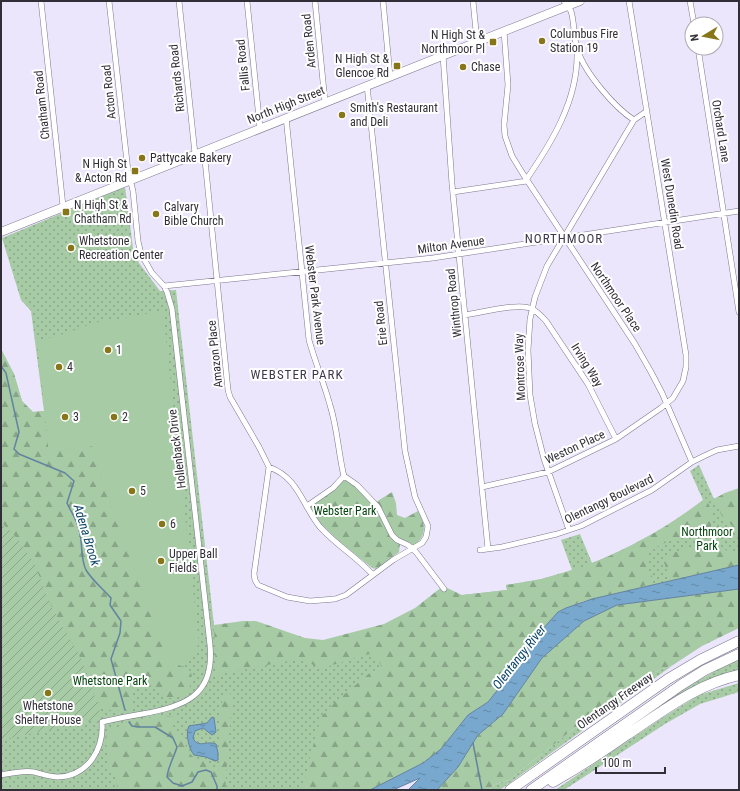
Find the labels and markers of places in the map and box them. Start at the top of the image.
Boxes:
place label: Columbus Fire Station 19 [550,27,618,55]
place label: N High St & Northmoor Pl [421,28,485,56]
marker: Columbus Fire Station 19 [537,36,547,46]
marker: N High St & Northmoor Pl [488,37,498,47]
place label: N High St & Glencoe Rd [335,52,389,80]
place label: Chase [471,60,501,74]
marker: N High St & Glencoe Rd [392,61,402,71]
marker: Chase [458,62,468,72]
place label: Smith's Restaurant and Deli [350,101,438,129]
marker: Smith's Restaurant and Deli [337,110,347,120]
place label: Pattycake Bakery [150,151,231,165]
marker: Pattycake Bakery [137,153,147,163]
place label: N High St & Acton Rd [75,157,127,185]
marker: N High St & Acton Rd [130,166,140,176]
place label: N High St & Chatham Rd [74,198,132,226]
place label: Calvary Bible Church [164,200,224,228]
marker: N High St & Chatham Rd [61,207,71,217]
marker: Calvary Bible Church [151,209,161,219]
place label: Whetstone Recreation Center [79,234,164,262]
marker: Whetstone Recreation Center [66,243,76,253]
place label: 1 [116,343,122,357]
marker: 1 [103,345,113,355]
place label: 4 [67,360,73,374]
marker: 4 [54,362,64,372]
place label: 3 [73,410,79,424]
place label: 2 [122,410,128,424]
marker: 3 [60,412,70,422]
marker: 2 [109,412,119,422]
place label: 5 [140,484,146,498]
marker: 5 [127,486,137,496]
place label: 6 [170,517,176,531]
marker: 6 [157,519,167,529]
place label: Upper Ball Fields [169,547,217,575]
marker: Upper Ball Fields [156,556,166,566]
marker: Whetstone Shelter House [43,688,53,698]
place label: Whetstone Shelter House [15,699,82,727]

